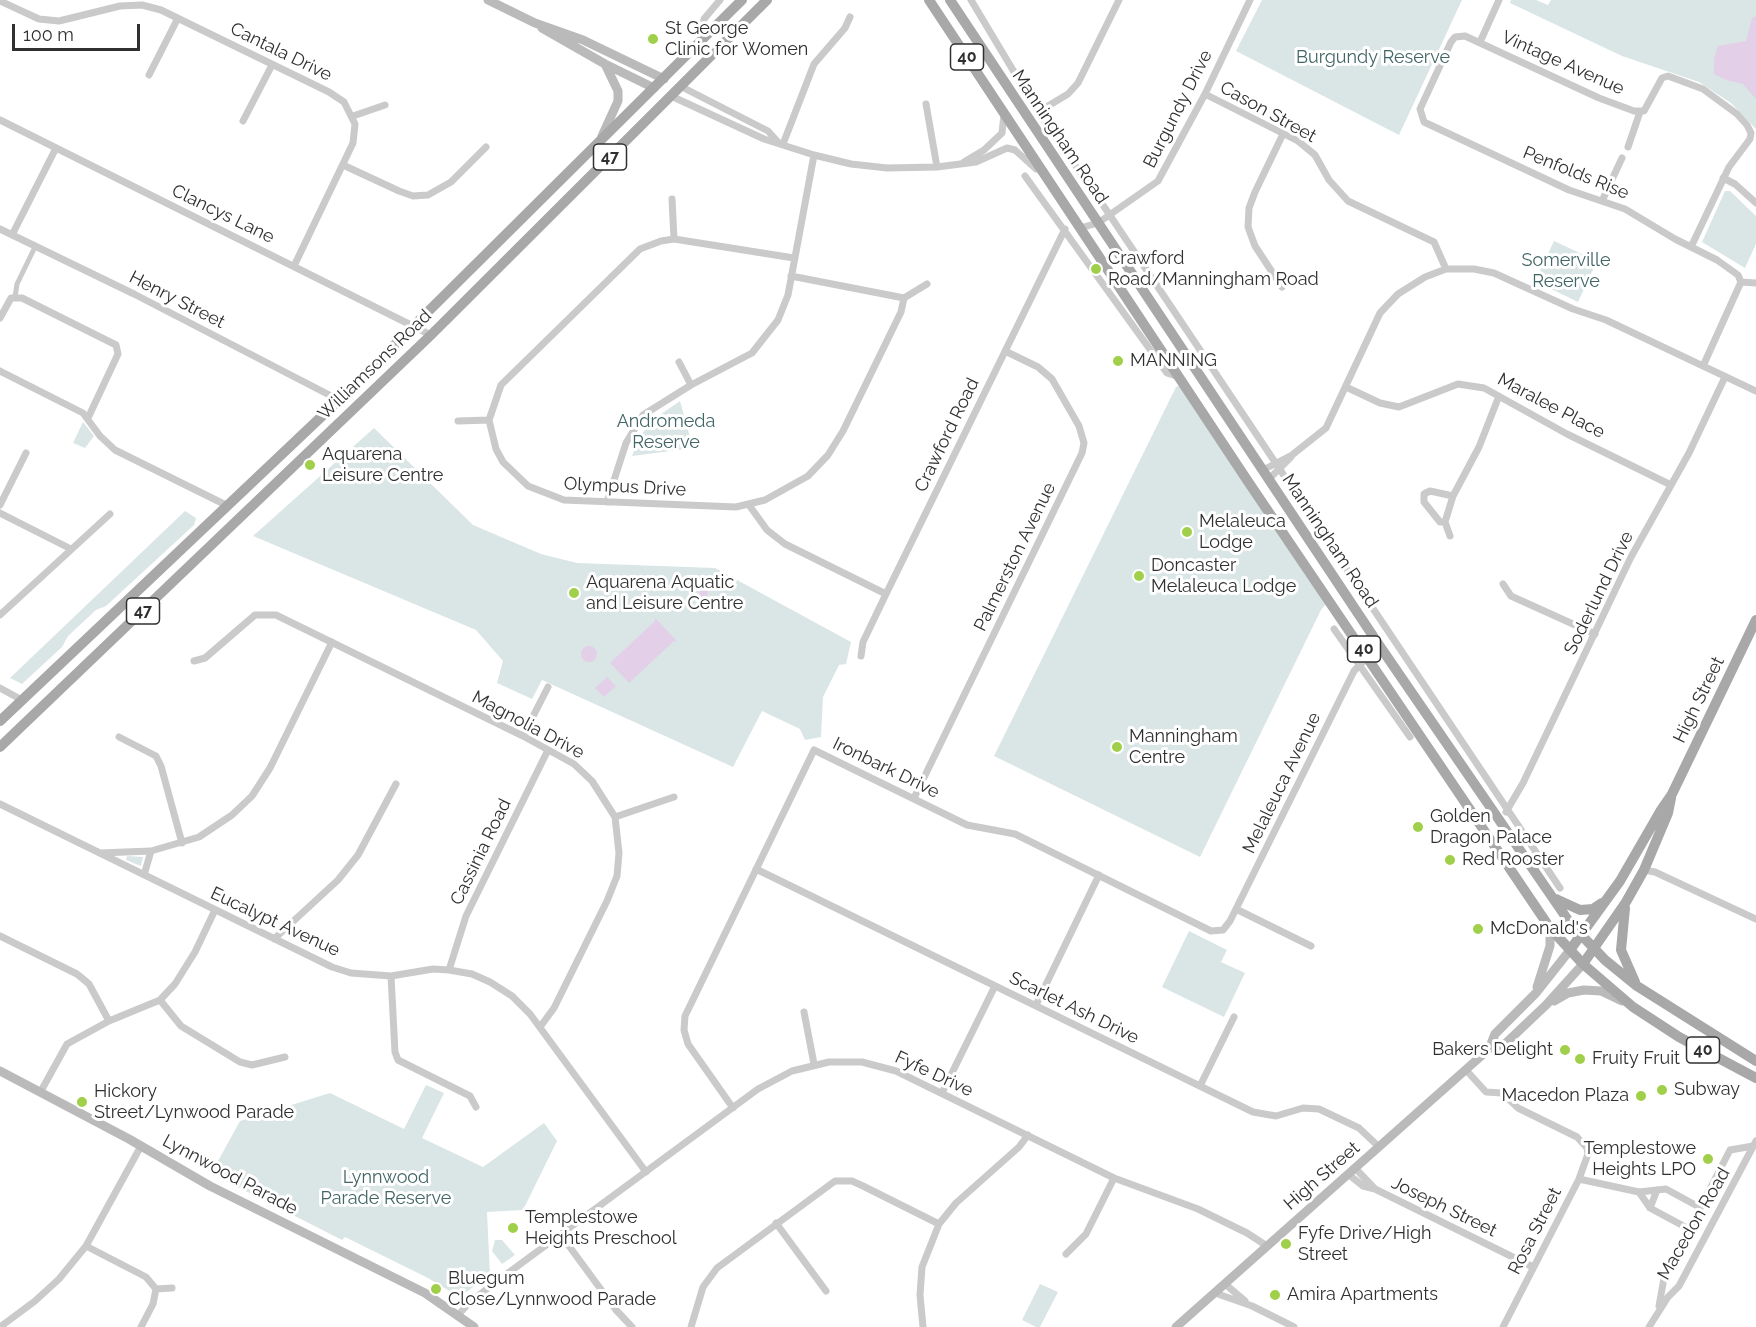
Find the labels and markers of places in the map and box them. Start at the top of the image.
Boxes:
place label: St George Clinic for Women [665,18,808,60]
marker: St George Clinic for Women [646,32,660,46]
place label: Crawford Road/Manningham Road [1108,248,1319,290]
marker: Crawford Road/Manningham Road [1089,262,1103,276]
place label: MANNING [1130,350,1217,372]
marker: MANNING [1111,354,1125,368]
place label: Aquarena Leisure Centre [322,444,443,486]
marker: Aquarena Leisure Centre [303,458,317,472]
place label: Melaleuca Lodge [1199,511,1286,554]
marker: Melaleuca Lodge [1180,525,1194,539]
place label: Doncaster Melaleuca Lodge [1151,555,1296,598]
marker: Doncaster Melaleuca Lodge [1132,569,1146,583]
place label: Aquarena Aquatic and Leisure Centre [586,572,743,614]
marker: Aquarena Aquatic and Leisure Centre [567,586,581,600]
place label: Manningham Centre [1129,726,1238,768]
marker: Manningham Centre [1110,740,1124,754]
place label: Golden Dragon Palace [1430,806,1552,848]
marker: Golden Dragon Palace [1411,820,1425,834]
place label: Red Rooster [1462,849,1564,871]
marker: Red Rooster [1443,853,1457,867]
place label: McDonald's [1490,918,1588,940]
marker: McDonald's [1471,922,1485,936]
place label: Bakers Delight [1432,1039,1553,1061]
marker: Bakers Delight [1558,1043,1572,1057]
place label: Fruity Fruit [1592,1048,1680,1070]
marker: Fruity Fruit [1573,1052,1587,1066]
place label: Subway [1674,1079,1740,1101]
place label: Hickory Street/Lynwood Parade [94,1081,294,1124]
marker: Subway [1655,1083,1669,1097]
place label: Macedon Plaza [1502,1085,1629,1107]
marker: Macedon Plaza [1634,1089,1648,1103]
marker: Hickory Street/Lynwood Parade [75,1095,89,1109]
place label: Templestowe Heights LPO [1584,1138,1696,1180]
marker: Templestowe Heights LPO [1701,1152,1715,1166]
place label: Templestowe Heights Preschool [525,1207,677,1250]
marker: Templestowe Heights Preschool [506,1221,520,1235]
place label: Fyfe Drive/High Street [1298,1223,1431,1266]
marker: Fyfe Drive/High Street [1279,1237,1293,1251]
place label: Bluegum Close/Lynnwood Parade [448,1268,656,1310]
marker: Bluegum Close/Lynnwood Parade [429,1282,443,1296]
place label: Amira Apartments [1287,1284,1438,1306]
marker: Amira Apartments [1268,1288,1282,1302]

